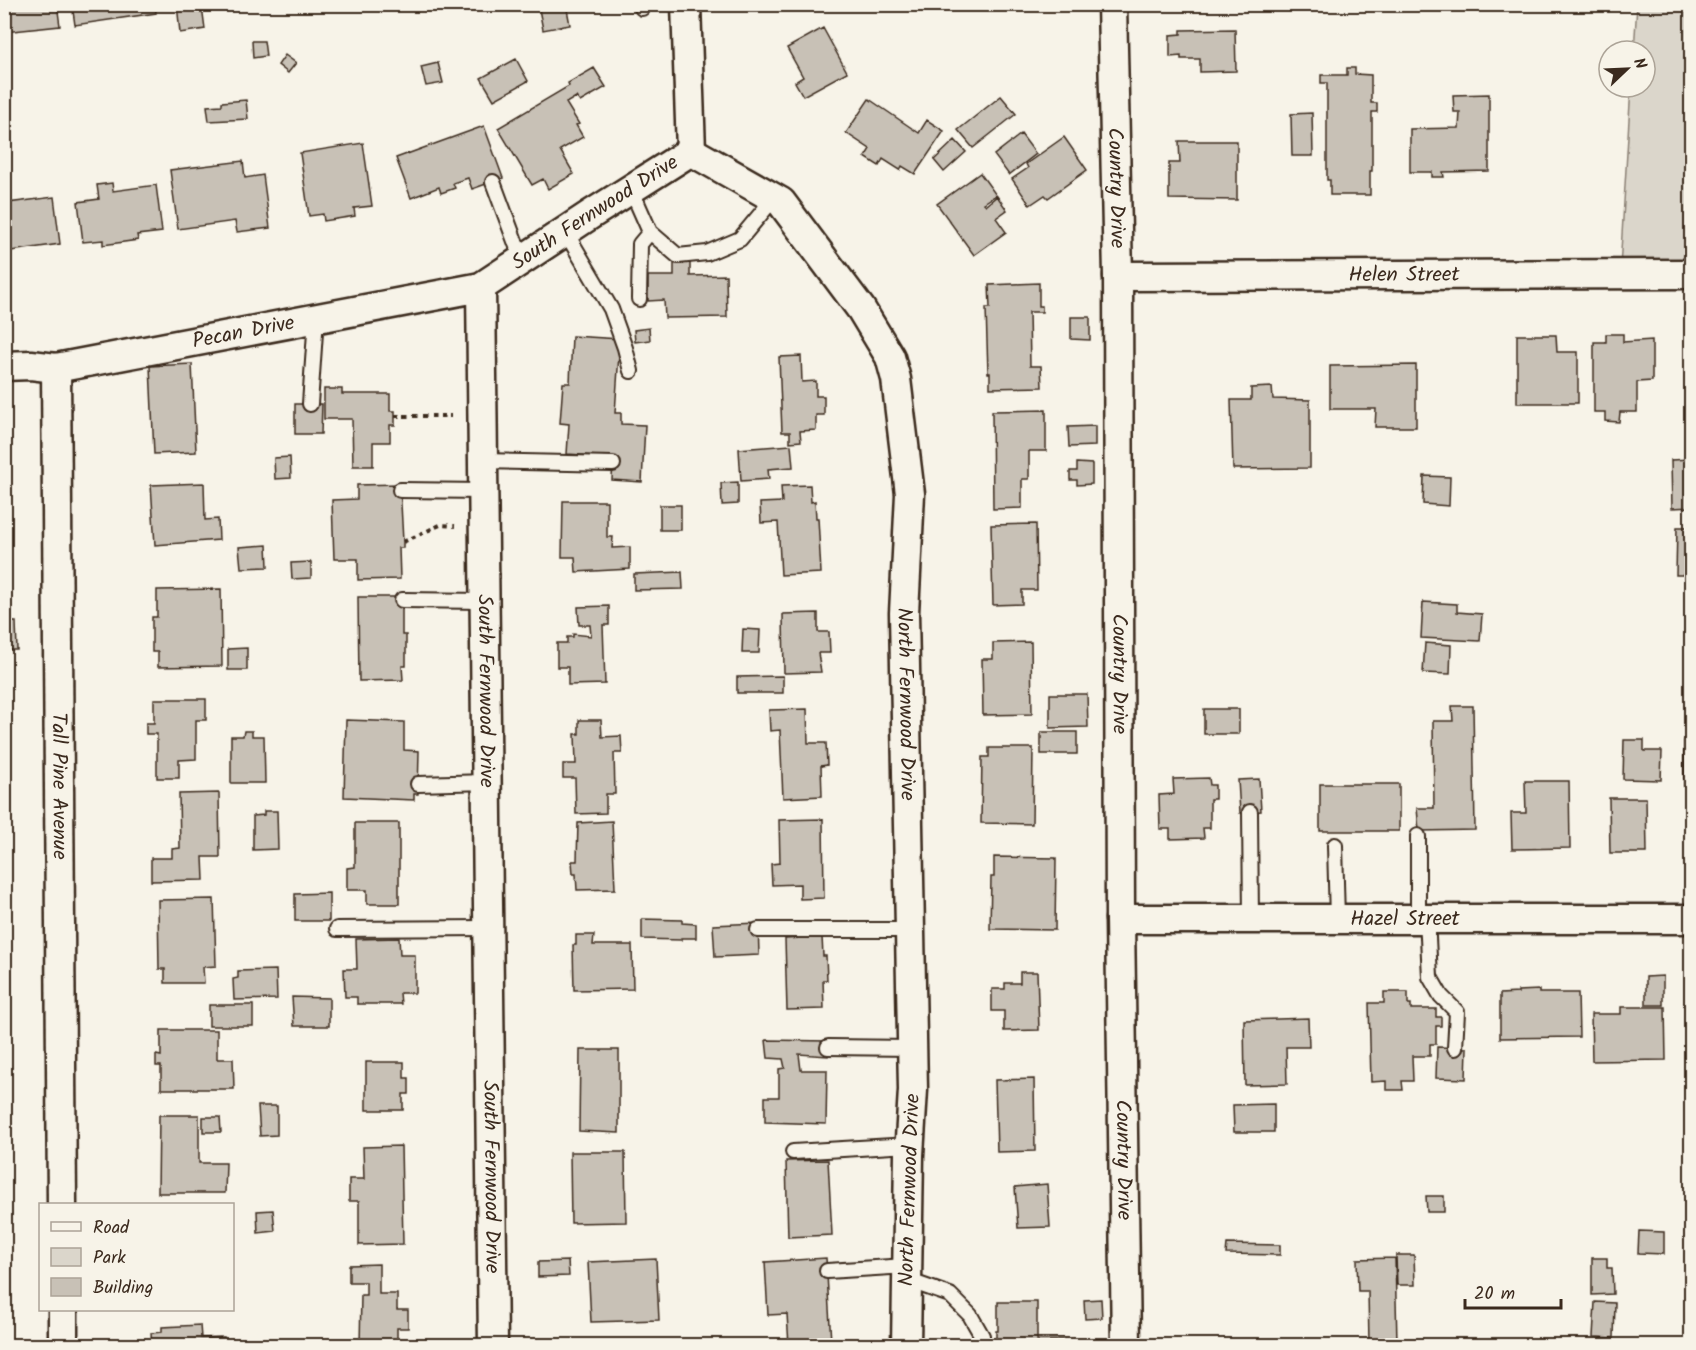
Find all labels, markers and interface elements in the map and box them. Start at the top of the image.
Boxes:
north arrow [1597,39,1657,99]
text: N [1626,54,1653,73]
street label: Country Drive [1098,127,1134,249]
street label: South Fernwood Drive [505,146,686,279]
street label: Helen Street [1348,258,1460,292]
street label: Pecan Drive [189,306,298,358]
street label: South Fernwood Drive [468,594,503,788]
street label: North Fernwood Drive [887,607,924,801]
street label: Country Drive [1103,614,1136,735]
street label: Tall Pine Avenue [42,712,76,860]
street label: Hazel Street [1350,903,1461,936]
street label: South Fernwood Drive [473,1080,509,1274]
street label: North Fernwood Drive [890,1092,930,1287]
street label: Country Drive [1106,1099,1141,1221]
legend [39,1203,234,1311]
text: Road [93,1214,130,1243]
text: Park [93,1244,126,1273]
scale bar [1465,1272,1561,1310]
text: Building [93,1274,153,1303]
text: 20 m [1474,1280,1515,1309]

